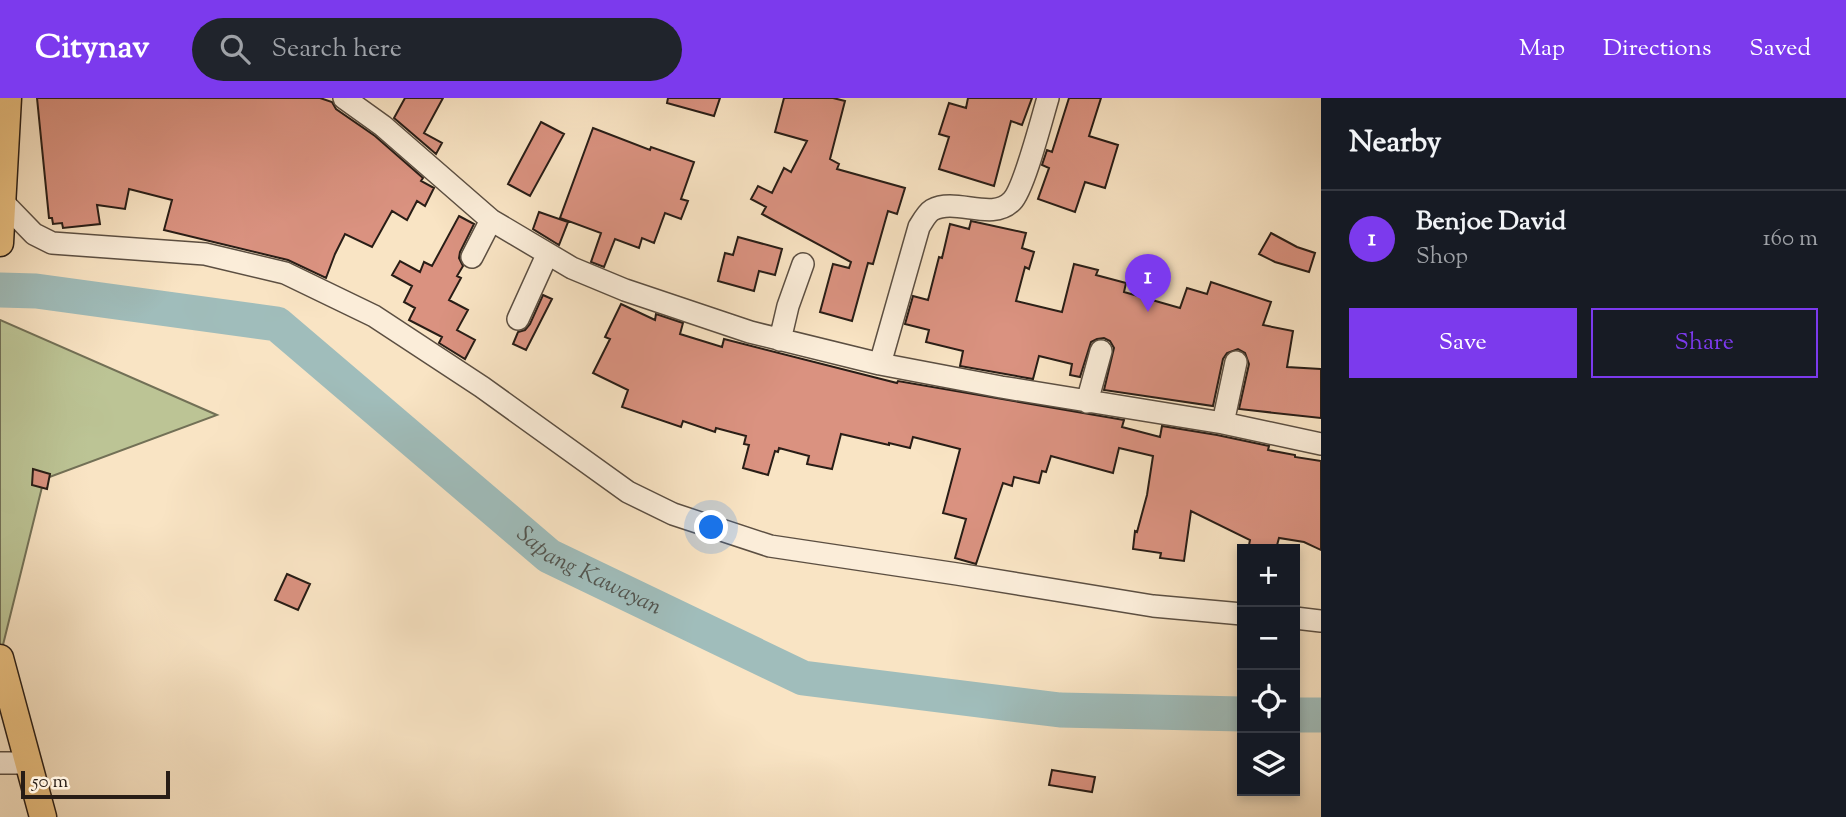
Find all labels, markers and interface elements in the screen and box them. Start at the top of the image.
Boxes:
search box [192,18,682,81]
text: Citynav [35,25,150,73]
icon: search [216,30,254,68]
text: Search here [272,31,402,68]
text: Map [1519,32,1565,66]
text: Directions [1603,32,1711,66]
text: Saved [1749,32,1811,66]
text: Nearby [1349,122,1441,165]
text: Benjoe David [1416,204,1566,241]
text: 1 [1368,223,1376,256]
text: 160 m [1763,223,1818,256]
text: Shop [1416,241,1468,274]
pin: 1 [1125,254,1171,312]
button: Save [1349,308,1577,378]
button: Share [1591,308,1818,378]
your location [694,510,728,544]
water label: Sapang Kawayan [509,518,667,624]
map controls [1237,544,1300,796]
button: + [1237,544,1300,607]
button: − [1237,607,1300,670]
button: locate [1237,670,1300,733]
button: layers [1237,733,1300,796]
scale bar [21,768,170,800]
text: 50 m [32,769,68,796]

